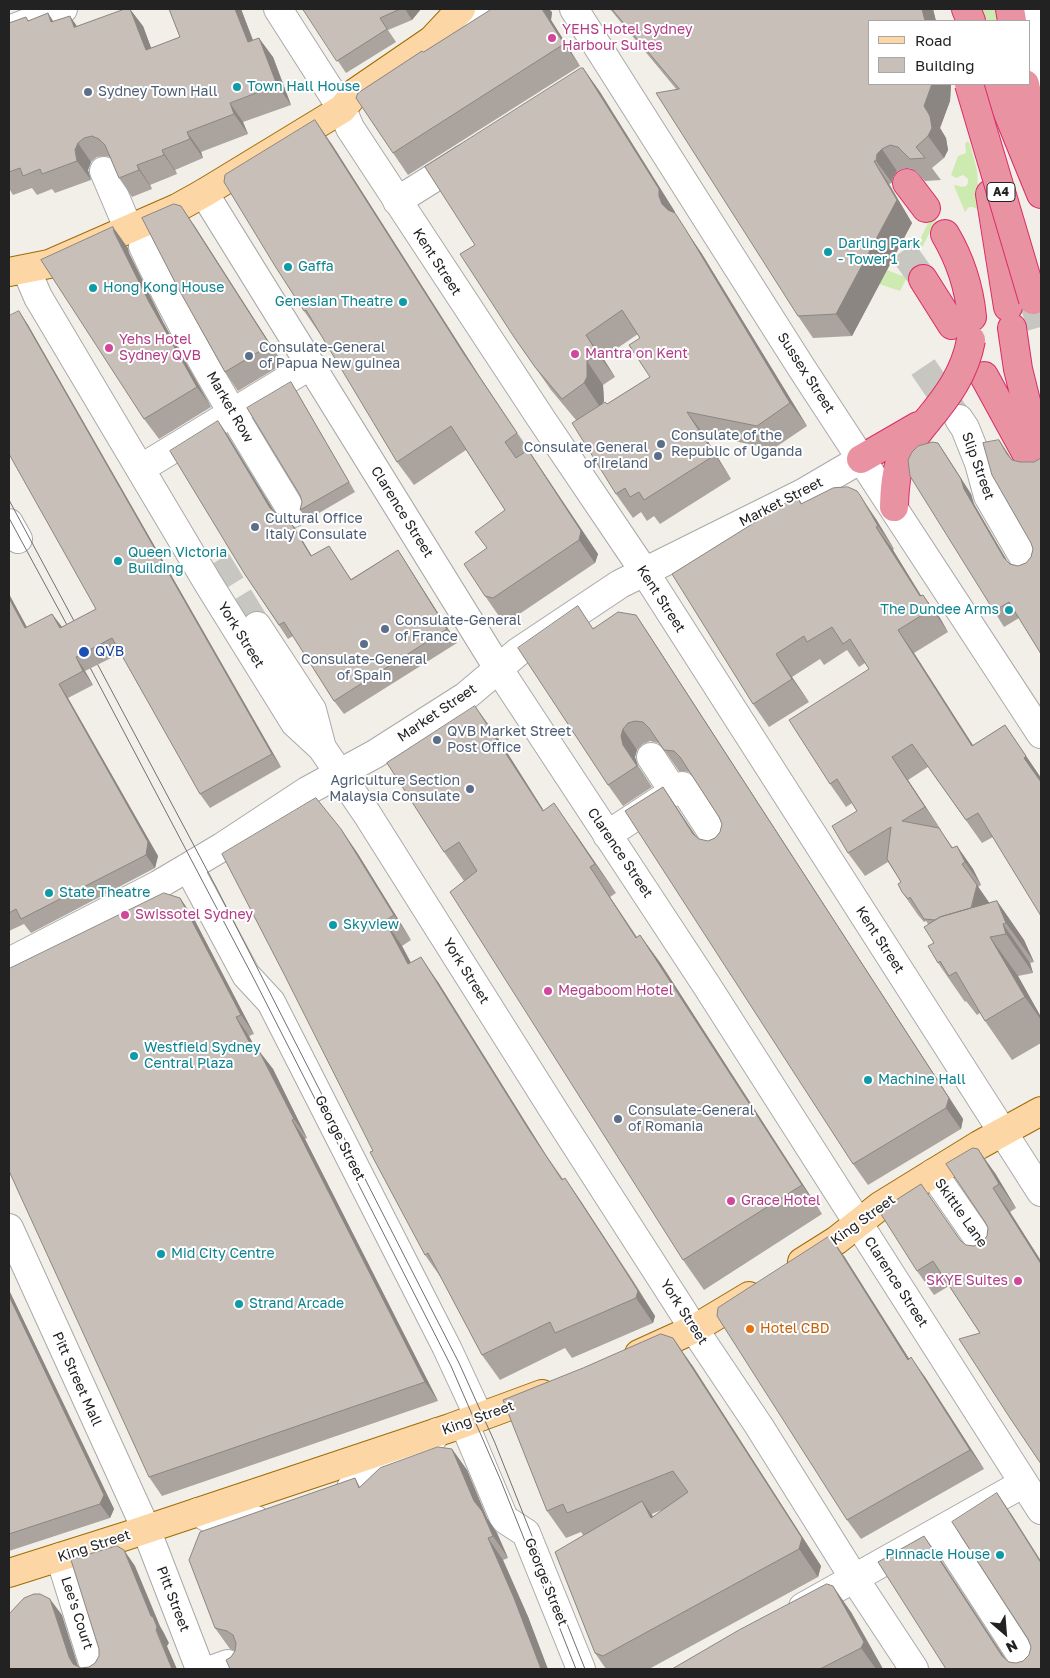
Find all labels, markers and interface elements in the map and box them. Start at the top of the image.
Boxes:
legend [868,20,1030,85]
place label: YEHS Hotel Sydney Harbour Suites [562,22,693,54]
text: Road [915,31,952,49]
marker: YEHS Hotel Sydney Harbour Suites [546,32,558,44]
text: Building [915,56,975,74]
place label: Town Hall House [247,79,360,95]
marker: Town Hall House [231,81,243,93]
place label: Sydney Town Hall [98,84,217,100]
marker: Sydney Town Hall [82,86,94,98]
road number: A4 [987,182,1015,202]
street label: Kent Street [409,225,465,299]
place label: Darling Park - Tower 1 [838,236,920,268]
marker: Darling Park - Tower 1 [822,246,834,258]
place label: Gaffa [298,259,334,275]
marker: Gaffa [282,261,294,273]
place label: Hong Kong House [103,280,224,296]
marker: Hong Kong House [87,282,99,294]
place label: Genesian Theatre [275,294,393,310]
marker: Genesian Theatre [397,296,409,308]
street label: Sussex Street [774,330,838,416]
place label: Yehs Hotel Sydney QVB [119,332,201,364]
place label: Consulate-General of Papua New guinea [259,340,400,372]
marker: Yehs Hotel Sydney QVB [103,342,115,354]
place label: Mantra on Kent [585,346,688,362]
marker: Mantra on Kent [569,348,581,360]
marker: Consulate-General of Papua New guinea [243,350,255,362]
street label: Market Row [203,368,257,446]
place label: Consulate of the Republic of Uganda [671,428,802,461]
street label: Slip Street [958,430,998,502]
marker: Consulate of the Republic of Uganda [655,438,667,450]
place label: Consulate General of Ireland [524,440,648,472]
marker: Consulate General of Ireland [652,450,664,462]
street label: Clarence Street [367,463,437,561]
street label: Market Street [736,474,826,530]
place label: Cultural Office Italy Consulate [265,511,367,544]
marker: Cultural Office Italy Consulate [249,521,261,533]
place label: Queen Victoria Building [128,545,227,578]
marker: Queen Victoria Building [112,555,124,567]
street label: Kent Street [633,562,689,636]
street label: York Street [214,599,268,671]
place label: The Dundee Arms [880,602,999,618]
marker: The Dundee Arms [1003,604,1015,616]
place label: Consulate-General of France [395,613,521,646]
marker: Consulate-General of France [379,623,391,635]
marker: Consulate-General of Spain [358,638,370,650]
place label: QVB [95,644,124,660]
marker: QVB [77,645,91,659]
place label: Consulate-General of Spain [301,652,427,684]
street label: Market Street [394,680,480,746]
place label: QVB Market Street Post Office [447,724,571,756]
marker: QVB Market Street Post Office [431,734,443,746]
place label: Agriculture Section Malaysia Consulate [329,773,460,806]
marker: Agriculture Section Malaysia Consulate [464,783,476,795]
street label: Clarence Street [584,805,656,901]
place label: State Theatre [59,885,150,901]
marker: State Theatre [43,887,55,899]
street label: Kent Street [852,903,908,977]
place label: Swissotel Sydney [135,907,253,923]
marker: Swissotel Sydney [119,909,131,921]
place label: Skyview [343,917,399,933]
marker: Skyview [327,919,339,931]
street label: York Street [439,935,493,1007]
place label: Megaboom Hotel [558,983,673,999]
marker: Megaboom Hotel [542,985,554,997]
place label: Westfield Sydney Central Plaza [144,1040,261,1072]
marker: Westfield Sydney Central Plaza [128,1050,140,1062]
place label: Machine Hall [878,1072,966,1088]
marker: Machine Hall [862,1074,874,1086]
street label: George Street [311,1093,369,1183]
place label: Consulate-General of Romania [628,1103,754,1136]
marker: Consulate-General of Romania [612,1113,624,1125]
street label: Skittle Lane [931,1175,991,1251]
street label: King Street [827,1191,899,1249]
place label: Grace Hotel [741,1193,821,1209]
marker: Grace Hotel [725,1195,737,1207]
street label: Clarence Street [860,1234,932,1330]
place label: Mid City Centre [171,1246,275,1262]
marker: Mid City Centre [155,1248,167,1260]
place label: SKYE Suites [926,1273,1008,1289]
marker: SKYE Suites [1012,1275,1024,1287]
street label: York Street [657,1276,711,1348]
place label: Strand Arcade [249,1296,344,1312]
marker: Strand Arcade [233,1298,245,1310]
place label: Hotel CBD [760,1321,829,1337]
marker: Hotel CBD [744,1323,756,1335]
street label: Pitt Street Mall [49,1329,105,1429]
street label: King Street [440,1397,516,1439]
street label: King Street [55,1526,133,1566]
street label: George Street [521,1536,571,1628]
place label: Pinnacle House [885,1547,990,1563]
marker: Pinnacle House [994,1549,1006,1561]
street label: Pitt Street [153,1564,193,1634]
street label: Lee's Court [57,1574,97,1652]
north arrow [980,1608,1030,1658]
text: N [1003,1637,1021,1657]

